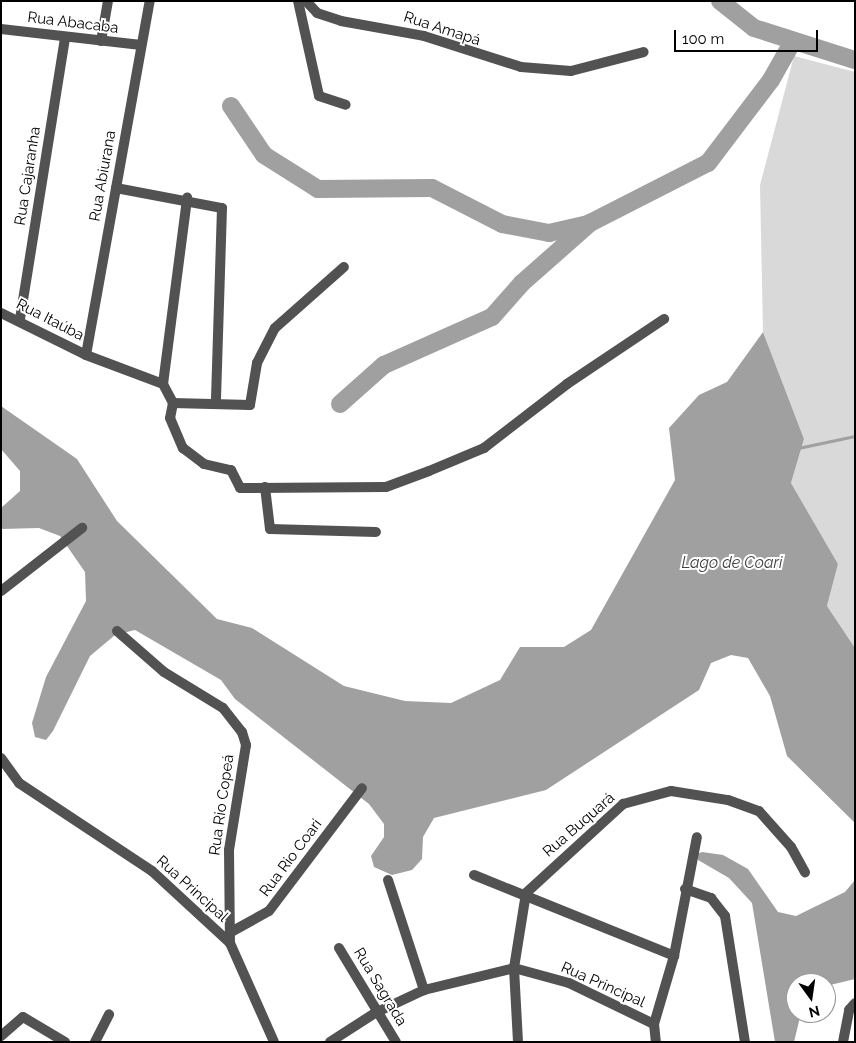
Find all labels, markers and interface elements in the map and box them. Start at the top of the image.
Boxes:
street label: Rua Abacaba [26,8,120,38]
street label: Rua Amapá [401,8,483,50]
scale bar [676,20,820,52]
text: 100 m [682,30,724,48]
street label: Rua Cajaranha [11,125,45,227]
street label: Rua Abiurana [86,129,120,223]
street label: Rua Itaúba [13,295,87,345]
water label: Lago de Coari [682,553,782,573]
street label: Rua Rio Copeá [206,753,238,857]
street label: Rua Buquará [539,789,619,861]
street label: Rua Rio Coari [256,816,326,900]
street label: Rua Principal [152,852,232,926]
street label: Rua Sagrada [350,945,410,1029]
street label: Rua Principal [558,958,648,1012]
north arrow [786,973,836,1023]
text: N [807,1003,822,1021]

